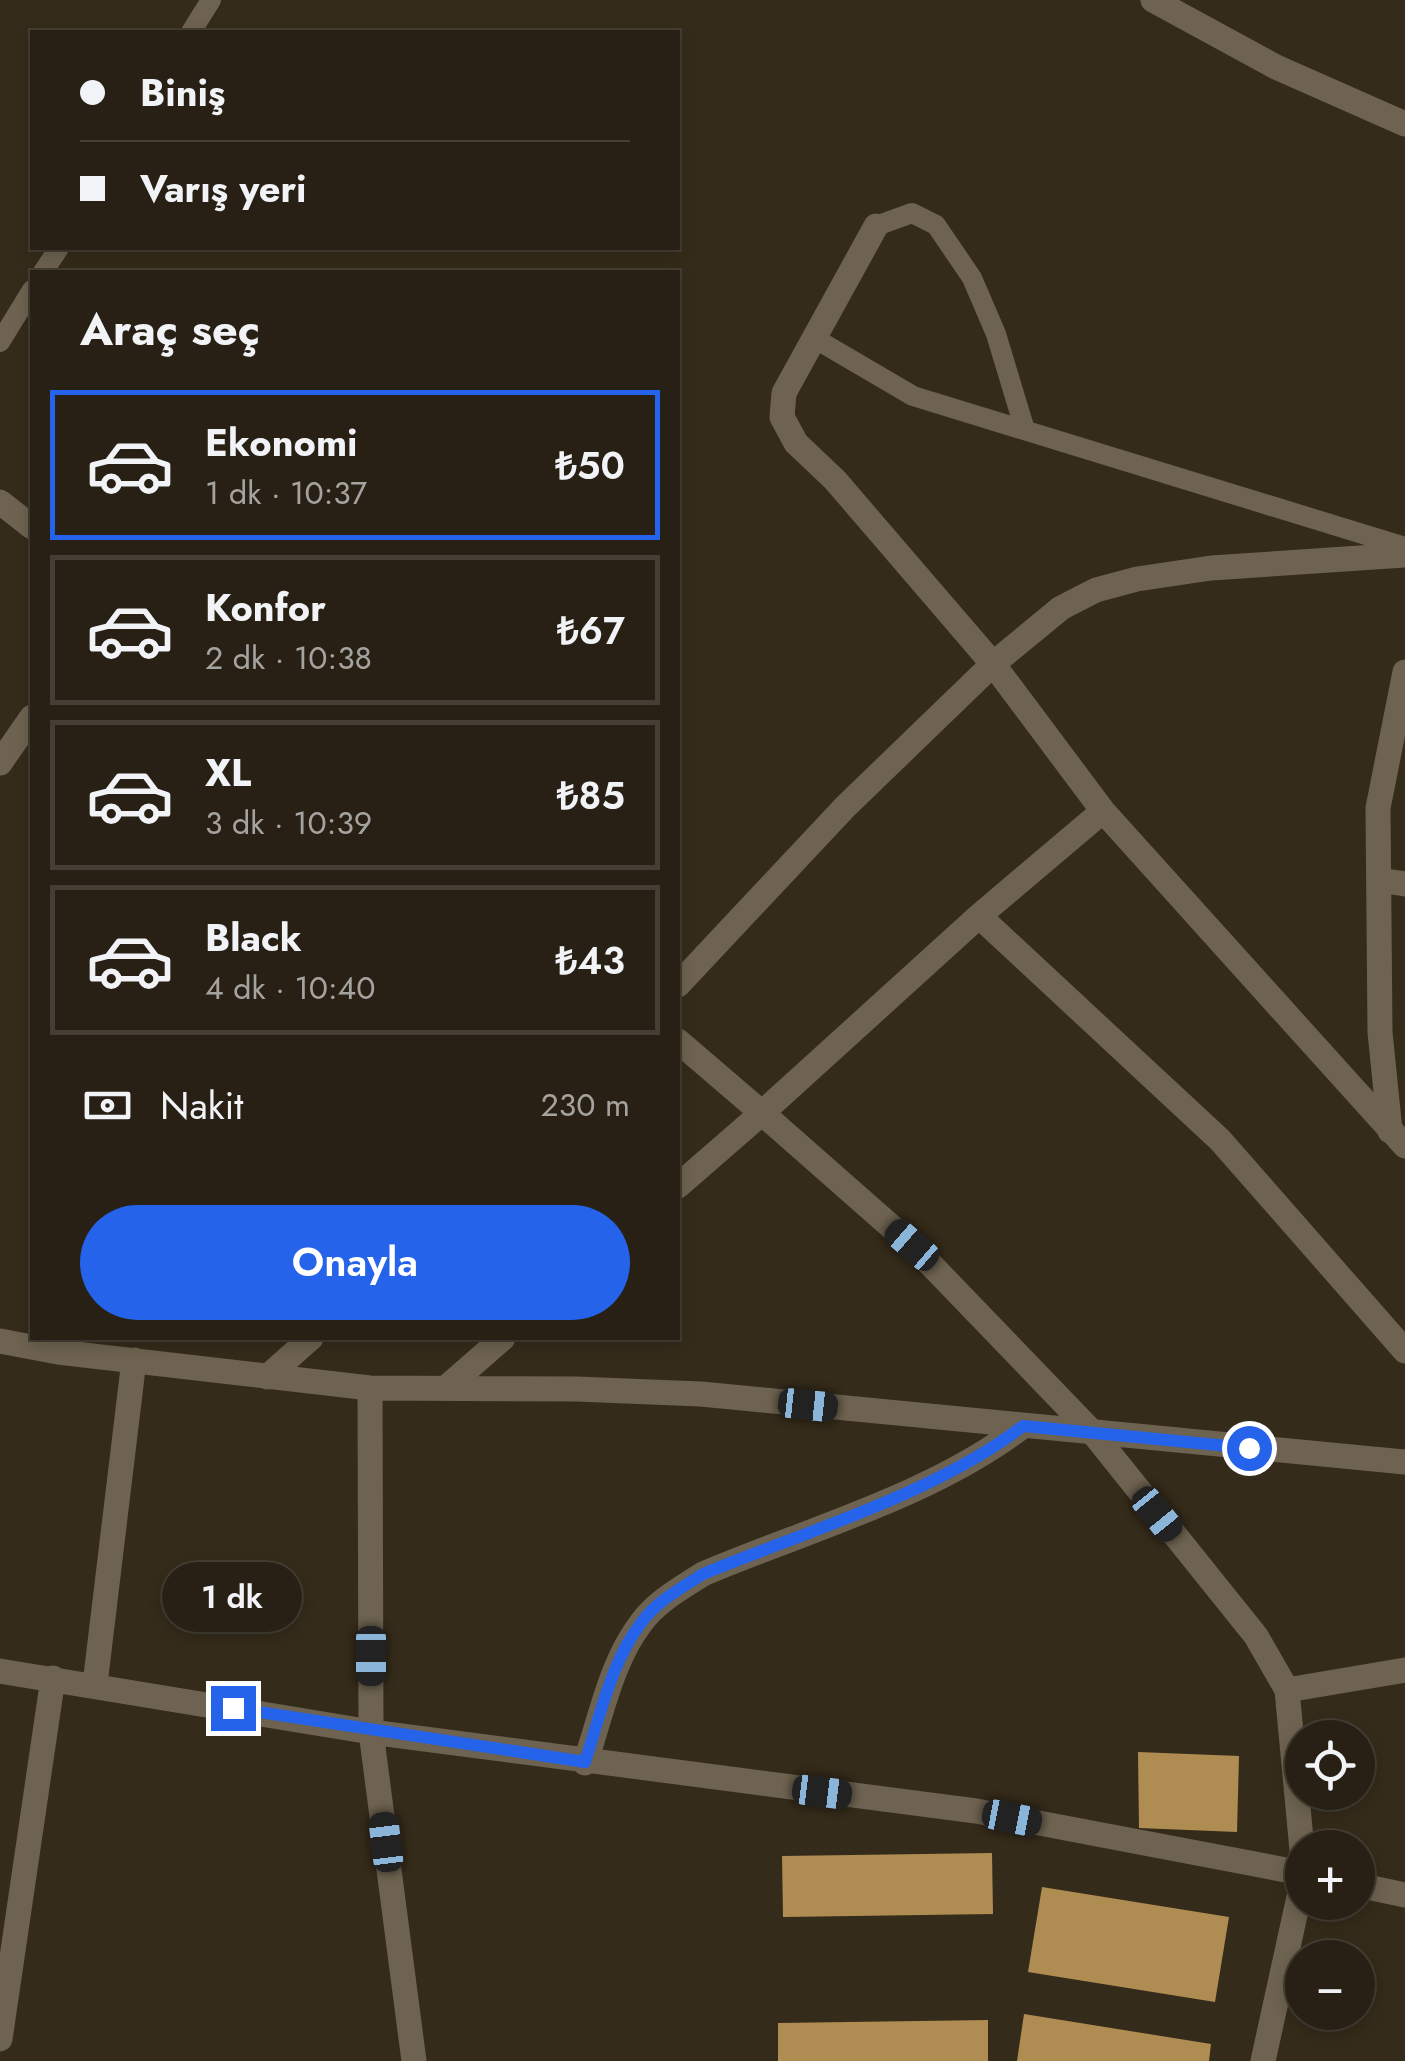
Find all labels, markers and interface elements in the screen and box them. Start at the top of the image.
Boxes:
text: Biniş [140,65,225,120]
text: Varış yeri [140,161,307,216]
text: Araç seç [80,297,260,362]
text: Ekonomi [205,415,358,470]
icon: car [85,420,175,510]
text: ₺50 [555,438,625,493]
text: 1 dk · 10:37 [205,470,367,516]
text: Konfor [205,580,326,635]
icon: car [85,585,175,675]
text: ₺67 [557,603,625,658]
text: 2 dk · 10:38 [205,635,372,681]
text: XL [205,745,251,800]
icon: car [85,750,175,840]
text: ₺85 [557,768,625,823]
text: 3 dk · 10:39 [205,800,372,846]
text: Black [205,910,302,965]
icon: car [85,915,175,1005]
text: ₺43 [555,933,625,988]
text: 4 dk · 10:40 [205,965,375,1011]
icon: cash [80,1078,135,1133]
text: Nakit [160,1078,243,1133]
text: 230 m [541,1082,630,1128]
button: Onayla [80,1205,630,1320]
car [880,1214,944,1276]
car [777,1387,839,1423]
route start [1227,1426,1272,1471]
car [1126,1481,1188,1547]
callout: 1 dk [163,1563,303,1633]
text: 1 dk [201,1574,263,1620]
car [356,1626,386,1686]
route end [211,1686,256,1731]
map controls [1285,1720,1375,2030]
button: locate [1285,1720,1375,1810]
car [790,1773,854,1811]
car [980,1798,1044,1838]
car [367,1810,405,1874]
button: + [1285,1830,1375,1920]
button: − [1285,1940,1375,2030]

